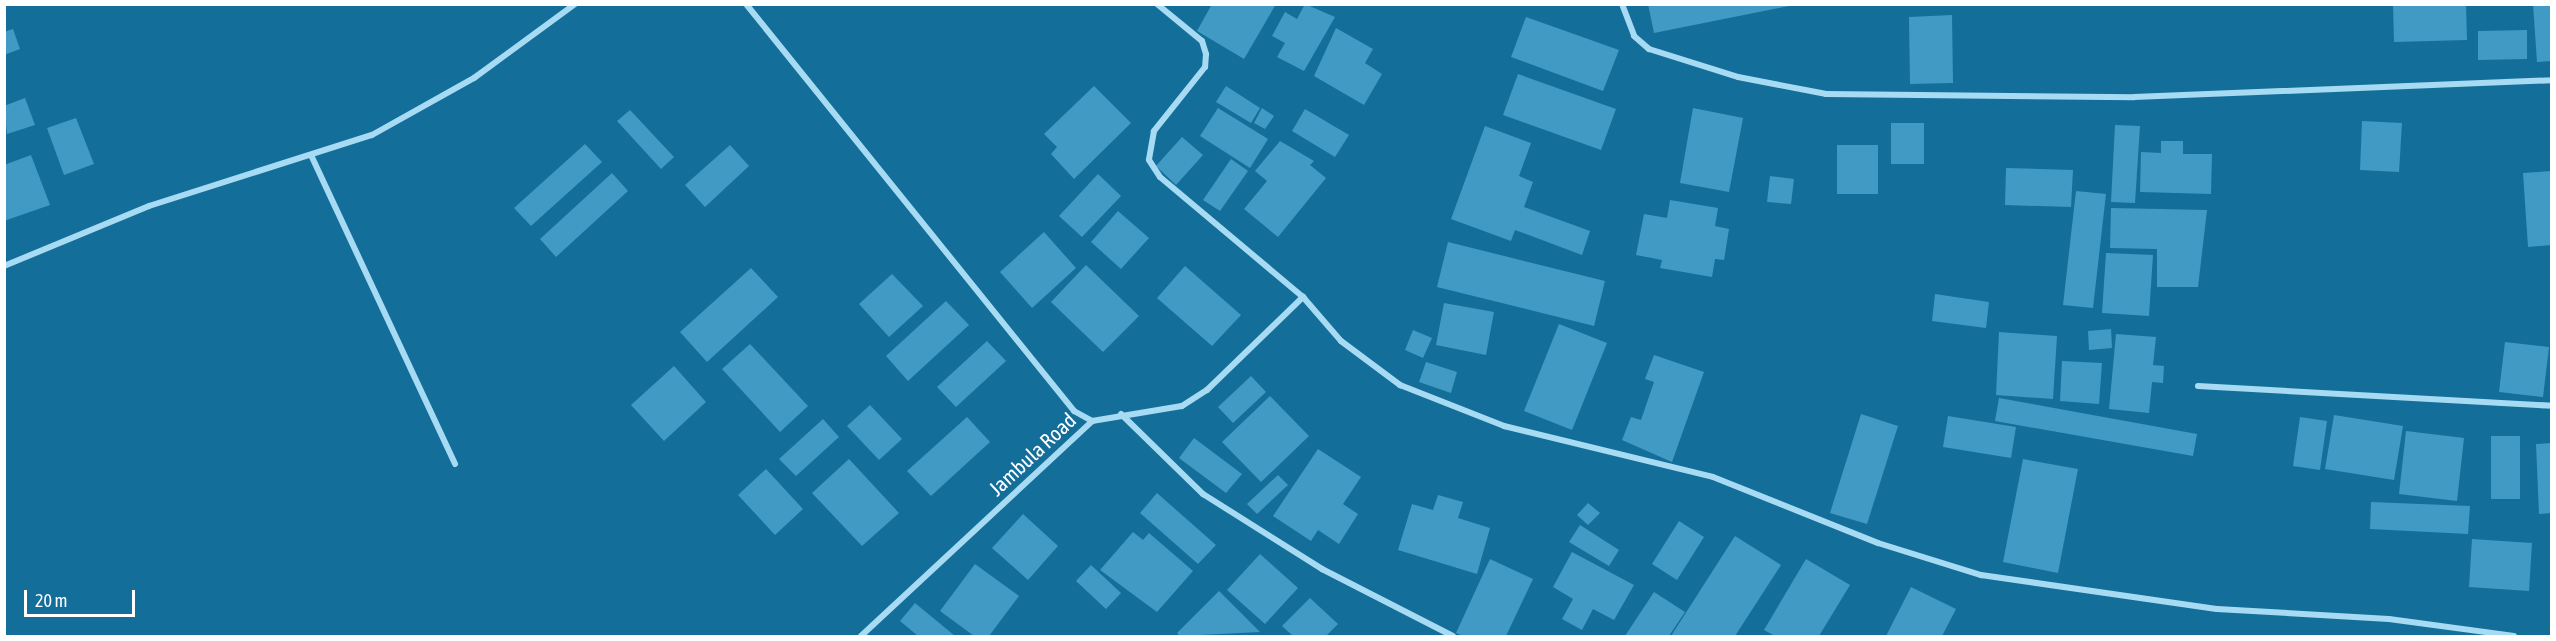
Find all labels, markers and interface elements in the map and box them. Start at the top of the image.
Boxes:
street label: Jambula Road [983,407,1081,501]
scale bar [27,578,138,616]
text: 20 m [35,590,67,611]

